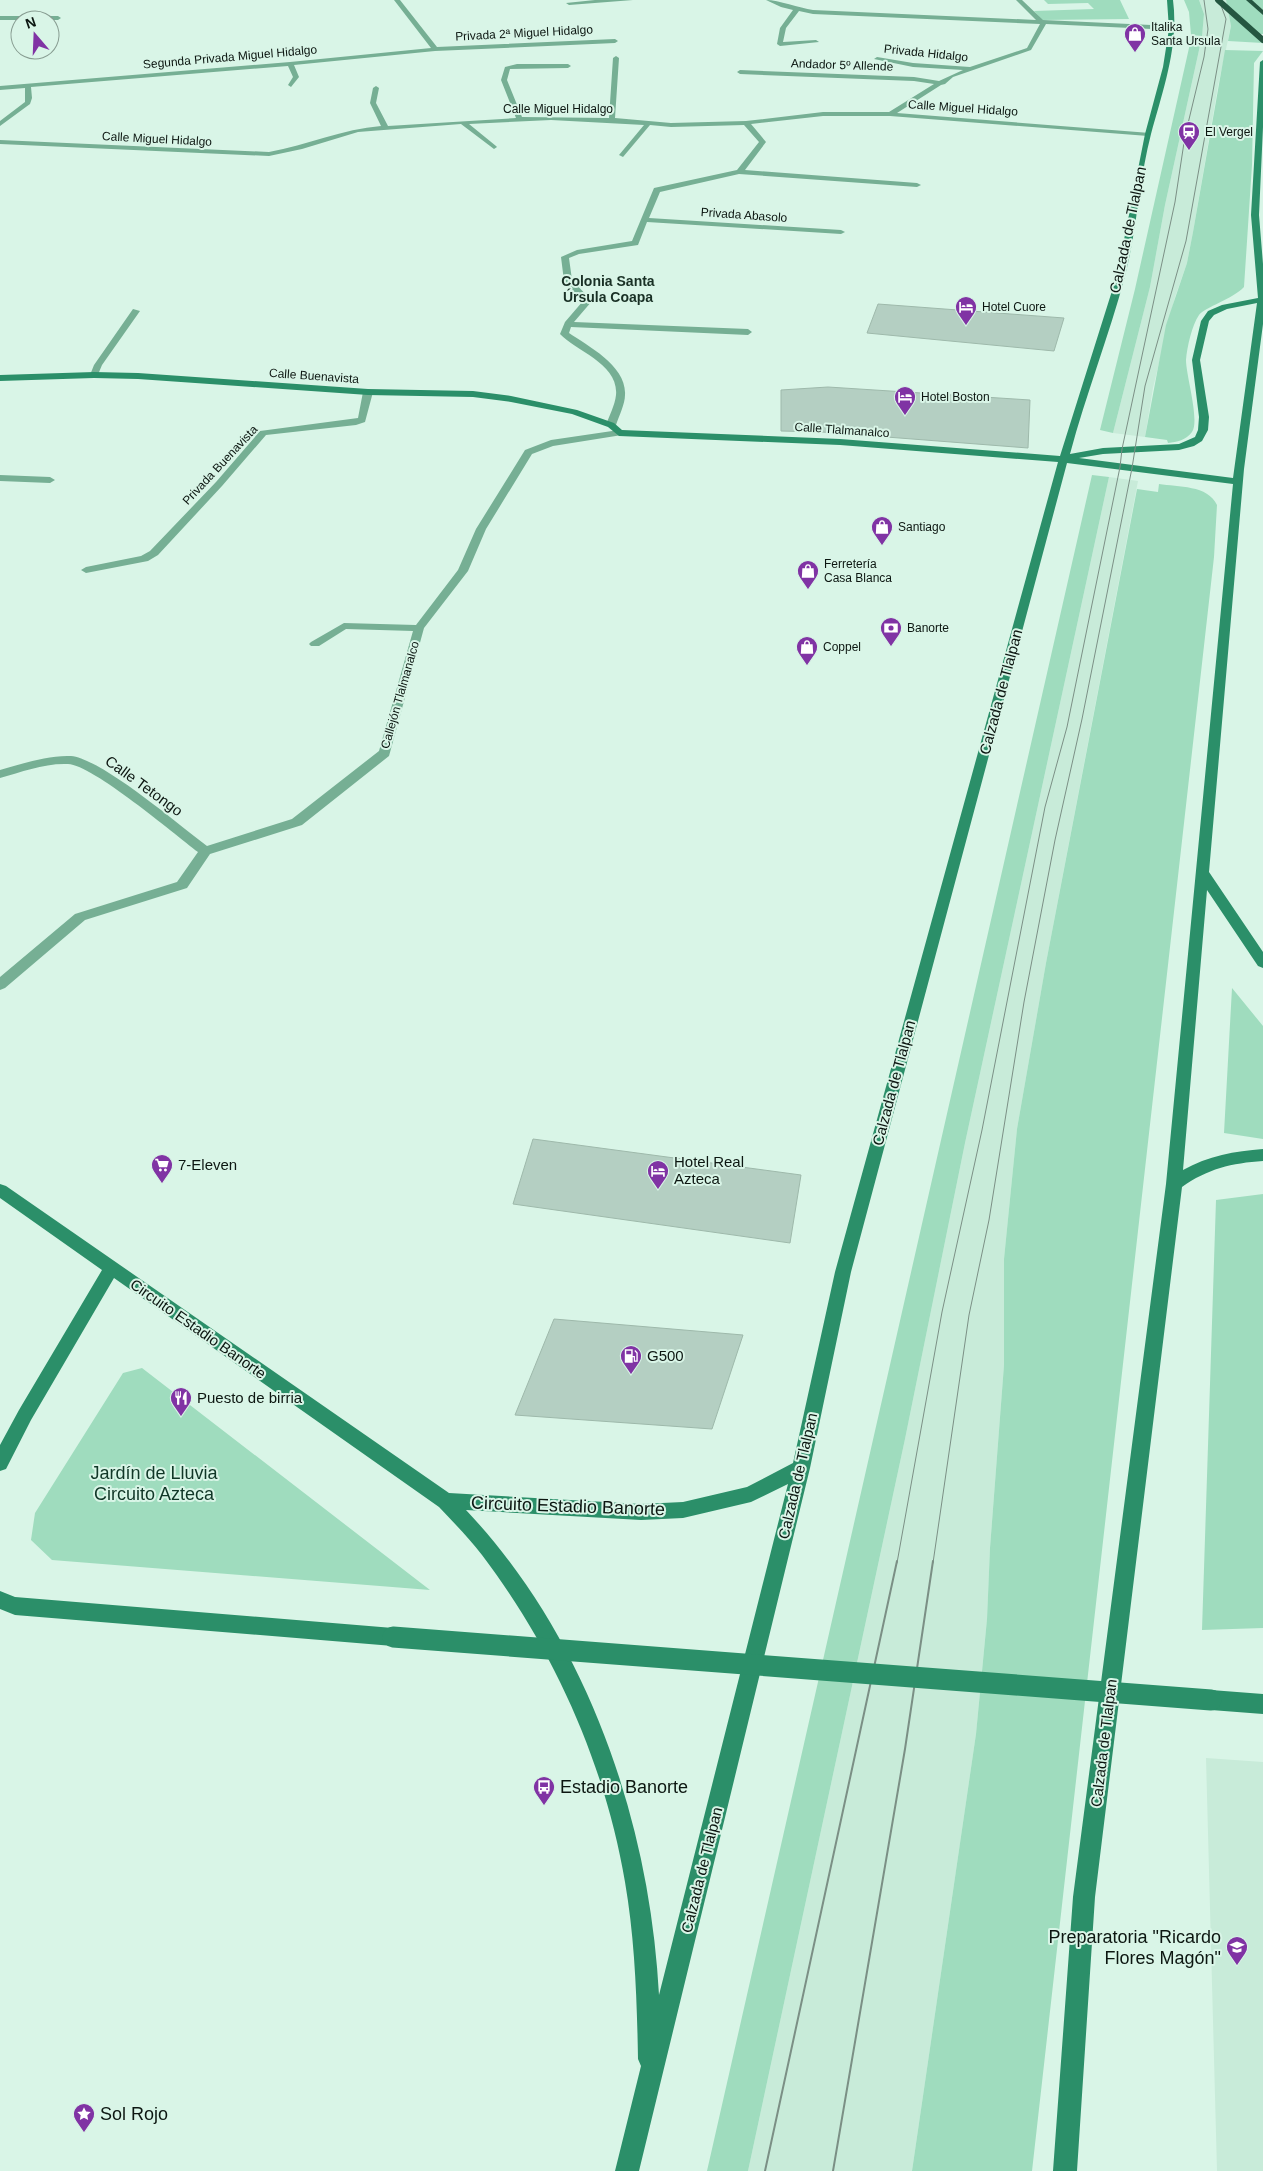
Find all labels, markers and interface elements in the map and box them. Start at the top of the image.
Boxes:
north arrow [10,10,60,60]
text: N [23,13,38,32]
place label: Italika Santa Ursula [1151,20,1221,48]
street label: Privada 2ª Miguel Hidalgo [455,22,594,44]
shop icon: Italika Santa Ursula [1123,22,1147,53]
street label: Segunda Privada Miguel Hidalgo [142,42,318,72]
street label: Privada Hidalgo [883,42,969,64]
street label: Andador 5º Allende [791,56,894,74]
street label: Calle Miguel Hidalgo [908,97,1019,119]
street label: Calle Miguel Hidalgo [503,102,613,116]
station icon: El Vergel [1177,120,1201,151]
place label: El Vergel [1205,125,1253,139]
street label: Calle Miguel Hidalgo [102,129,213,149]
street label: Calzada de Tlalpan [1106,165,1149,295]
street label: Privada Abasolo [700,205,788,225]
district label: Colonia Santa Úrsula Coapa [561,273,655,305]
hotel icon: Hotel Cuore [954,295,978,326]
place label: Hotel Cuore [982,300,1046,314]
street label: Calle Buenavista [269,366,360,386]
hotel icon: Hotel Boston [893,385,917,416]
place label: Hotel Boston [921,390,990,404]
street label: Calle Tlalmanalco [794,420,890,440]
street label: Privada Buenavista [180,422,261,508]
shop icon: Santiago [870,515,894,546]
place label: Santiago [898,520,946,534]
place label: Ferretería Casa Blanca [824,557,892,585]
shop icon: Ferretería Casa Blanca [796,559,820,590]
bank icon: Banorte [879,616,903,647]
place label: Banorte [907,621,949,635]
street label: Calzada de Tlalpan [976,627,1025,756]
shop icon: Coppel [795,635,819,666]
street label: Callejón Tlalmanalco [378,639,422,750]
place label: Coppel [823,640,861,654]
street label: Calle Tetongo [102,752,186,819]
street label: Calzada de Tlalpan [869,1018,918,1147]
supermarket icon: 7-Eleven [150,1153,174,1184]
place label: Hotel Real Azteca [674,1153,744,1187]
place label: 7-Eleven [178,1156,237,1173]
hotel icon: Hotel Real Azteca [646,1159,670,1190]
street label: Circuito Estadio Banorte [127,1275,269,1382]
fuel station icon: G500 [619,1344,643,1375]
place label: G500 [647,1347,684,1364]
restaurant icon: Puesto de birria [169,1386,193,1417]
place label: Puesto de birria [197,1389,303,1406]
street label: Calzada de Tlalpan [775,1411,820,1541]
park label: Jardín de Lluvia Circuito Azteca [90,1463,219,1504]
street label: Circuito Estadio Banorte [471,1493,665,1519]
street label: Calzada de Tlalpan [1087,1678,1120,1808]
bus stop icon: Estadio Banorte [532,1775,556,1806]
place label: Estadio Banorte [560,1777,688,1797]
street label: Calzada de Tlalpan [678,1805,725,1935]
place label: Preparatoria "Ricardo Flores Magón" [1049,1927,1221,1968]
school or university icon: Preparatoria "Ricardo Flores Magón" [1225,1935,1249,1966]
place icon: Sol Rojo [72,2102,96,2133]
place label: Sol Rojo [100,2104,168,2124]

